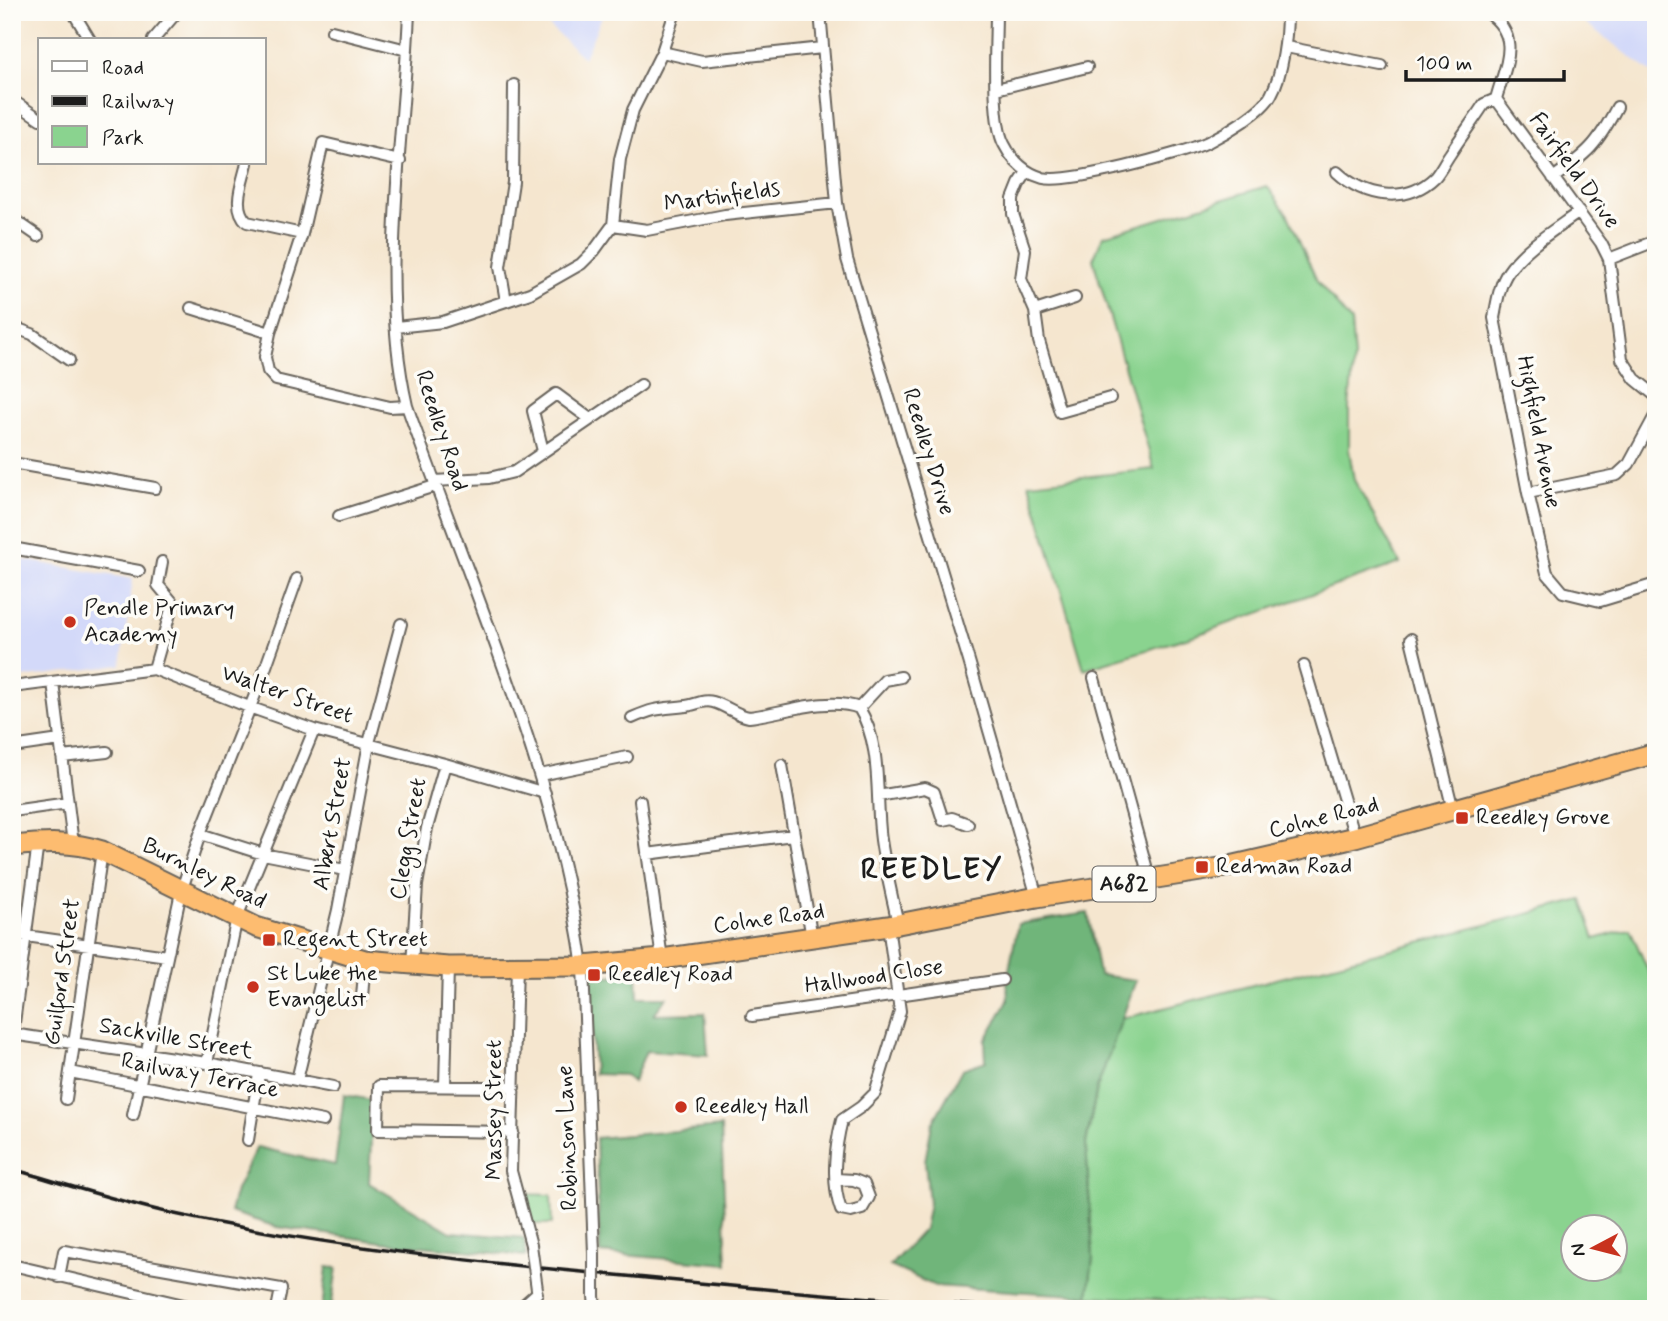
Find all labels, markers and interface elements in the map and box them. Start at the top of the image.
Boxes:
legend [38,38,266,164]
scale bar [1406,38,1563,82]
text: 100 m [1416,50,1472,78]
text: Road [102,54,144,82]
text: Railway [102,88,174,116]
street label: Fairfield Drive [1522,107,1626,235]
text: Park [102,124,144,152]
street label: Martinfields [662,174,782,220]
street label: Highfield Avenue [1507,353,1567,511]
street label: Reedley Road [407,367,475,495]
street label: Reedley Drive [895,385,961,519]
place label: Pendle Primary Academy [84,594,234,650]
marker: Pendle Primary Academy [62,614,78,630]
street label: Walter Street [217,658,357,732]
street label: Albert Street [307,755,359,893]
street label: Clegg Street [384,776,436,903]
street label: Colne Road [1266,790,1382,846]
place label: Reedley Grove [1476,803,1610,833]
marker: Reedley Grove [1454,810,1470,826]
street label: Burnley Road [137,831,271,917]
district label: REEDLEY [861,850,1003,889]
place label: Redman Road [1216,852,1352,882]
marker: Redman Road [1194,859,1210,875]
road number: A682 [1092,866,1156,902]
street label: Guilford Street [38,896,89,1048]
street label: Colne Road [711,896,827,942]
place label: Regent Street [283,925,428,957]
marker: Regent Street [261,932,277,948]
street label: Hallwood Close [803,952,945,1002]
place label: St Luke the Evangelist [267,959,378,1017]
place label: Reedley Road [608,960,733,990]
marker: Reedley Road [586,967,602,983]
marker: St Luke the Evangelist [245,979,261,995]
street label: Sackville Street [97,1011,256,1067]
street label: Massey Street [480,1040,510,1180]
street label: Railway Terrace [119,1046,282,1106]
street label: Robinson Lane [550,1065,586,1211]
place label: Reedley Hall [695,1092,809,1122]
marker: Reedley Hall [673,1099,689,1115]
north arrow [1560,1212,1630,1282]
text: N [1565,1242,1592,1258]

